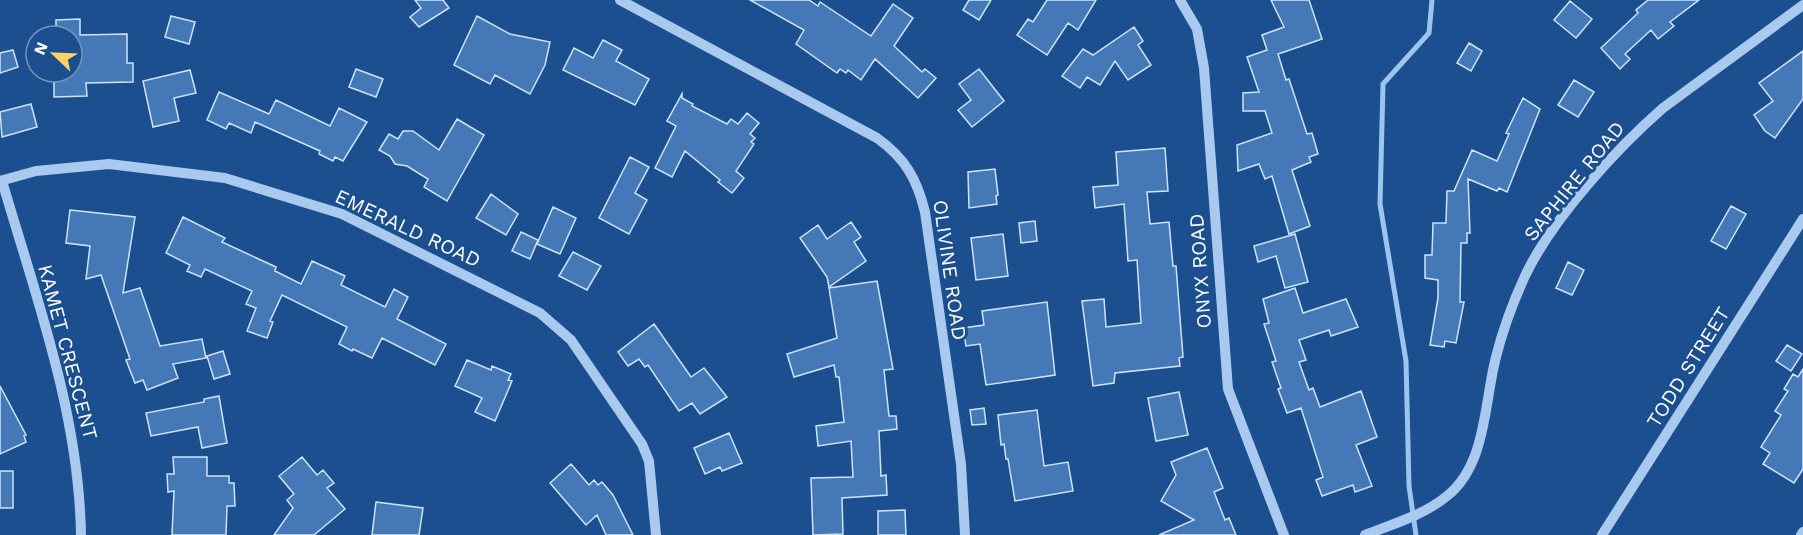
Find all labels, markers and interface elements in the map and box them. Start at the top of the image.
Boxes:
north arrow [24,24,84,84]
text: N [30,39,52,58]
street label: SAPHIRE ROAD [1518,116,1630,246]
street label: EMERALD ROAD [332,184,484,272]
street label: OLIVINE ROAD [928,198,972,342]
street label: ONYX ROAD [1184,213,1216,329]
street label: KAMET CRESCENT [33,262,103,442]
street label: TODD STREET [1641,302,1735,432]

